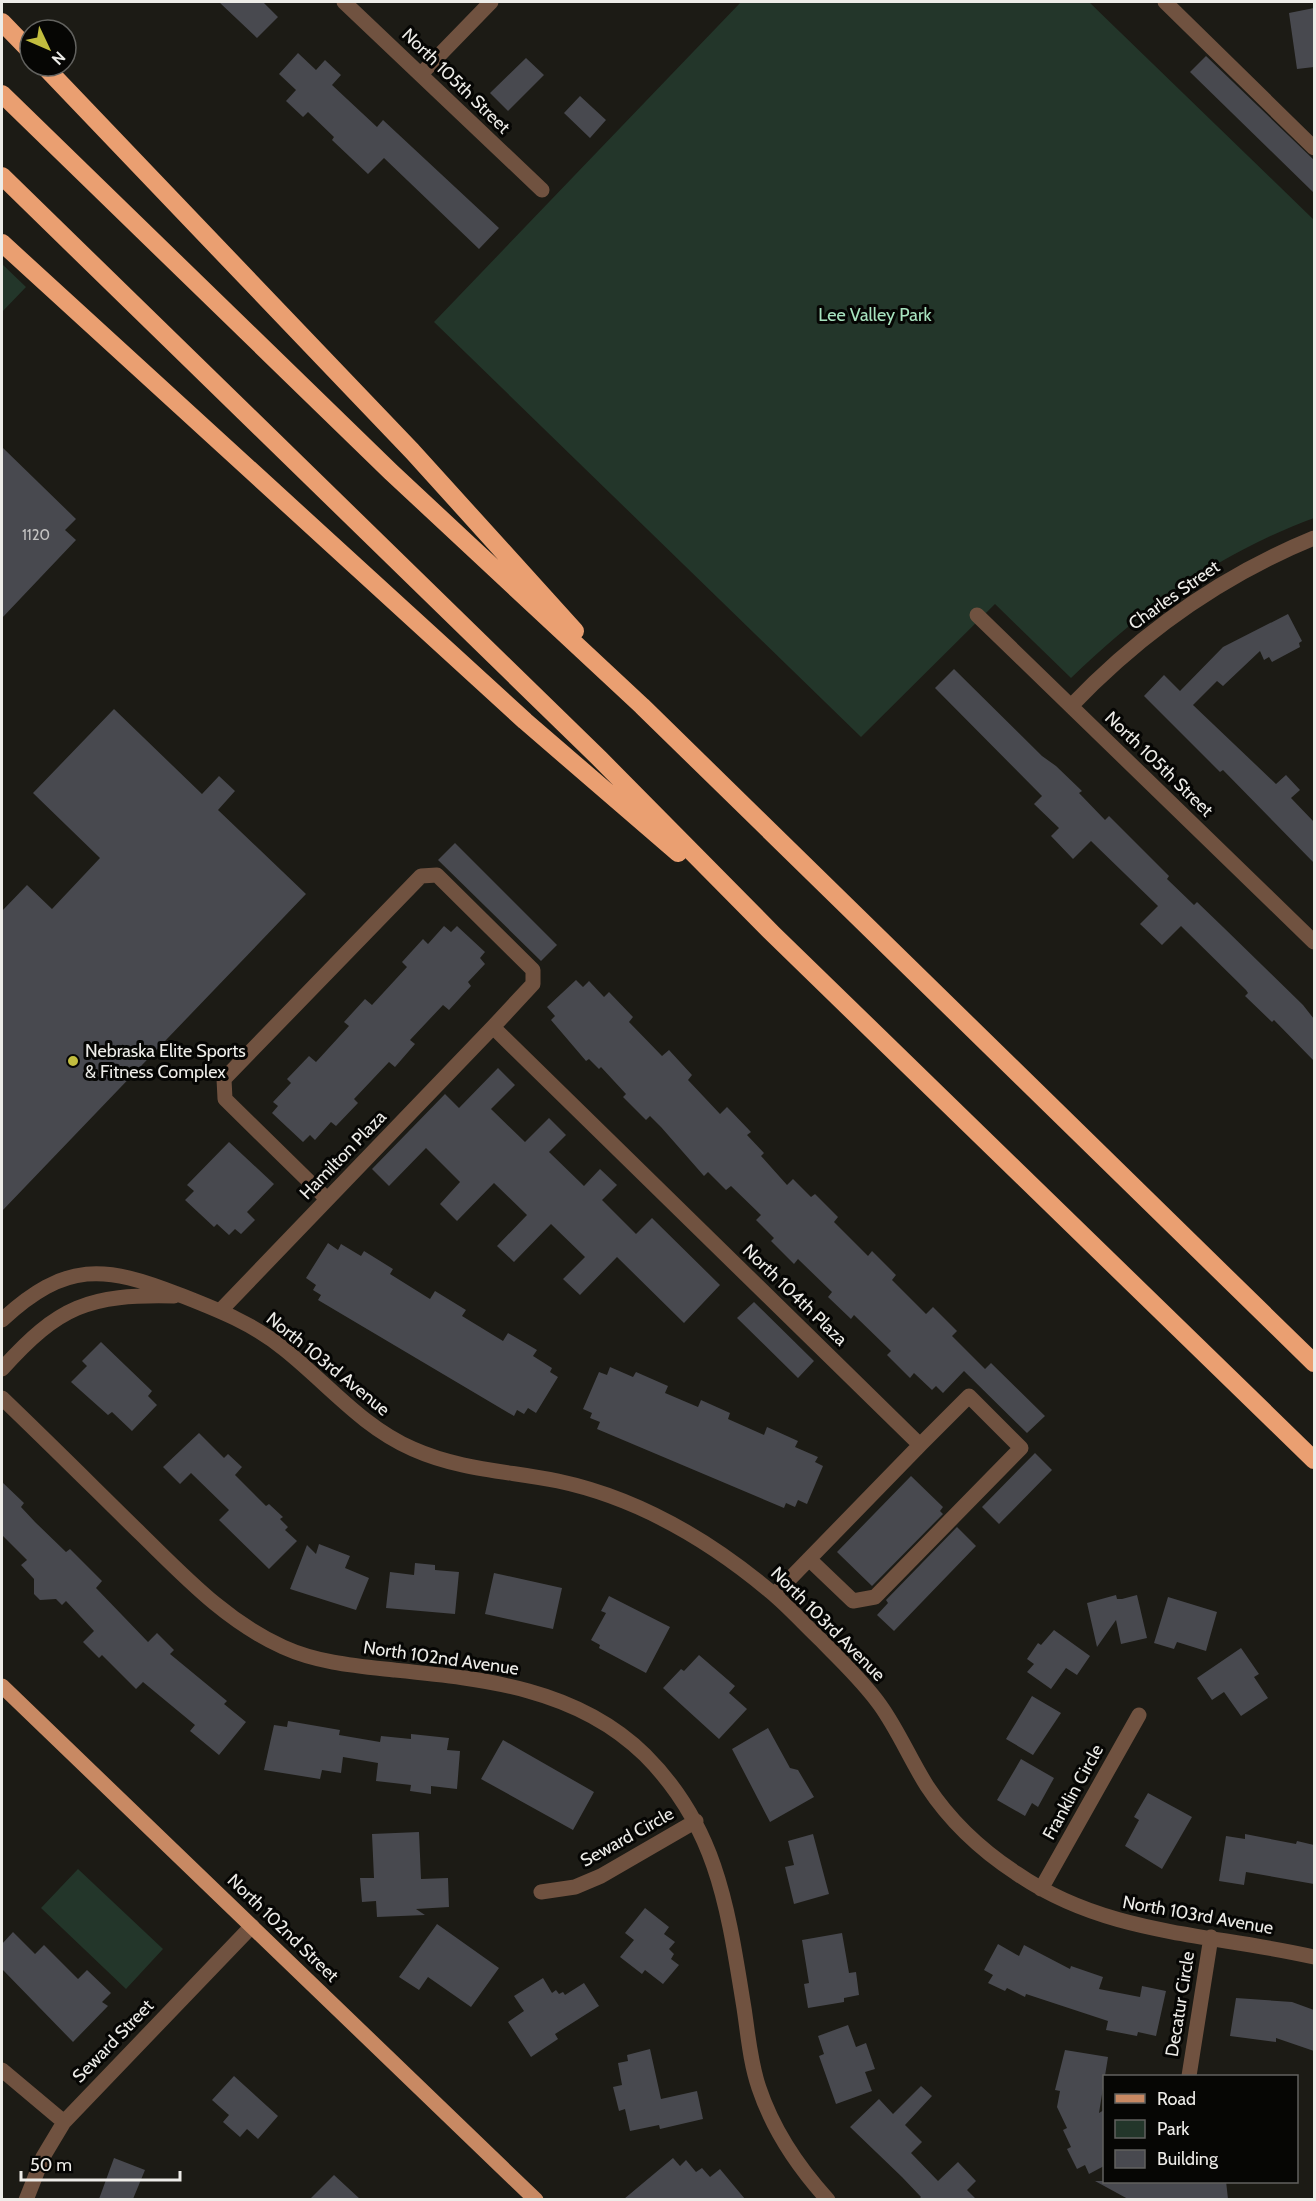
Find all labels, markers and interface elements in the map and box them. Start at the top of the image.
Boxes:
north arrow [18,18,78,78]
street label: North 105th Street [397,24,515,138]
text: N [48,47,69,69]
park label: Lee Valley Park [818,304,933,326]
house number: 1120 [22,526,50,544]
street label: Charles Street [1124,556,1224,634]
street label: North 105th Street [1100,707,1218,821]
place label: Nebraska Elite Sports & Fitness Complex [85,1040,246,1083]
marker: Nebraska Elite Sports & Fitness Complex [66,1054,80,1068]
street label: Hamilton Plaza [295,1106,391,1204]
street label: North 104th Plaza [738,1240,852,1351]
street label: North 103rd Avenue [262,1307,394,1421]
street label: North 103rd Avenue [766,1562,890,1686]
street label: North 102nd Avenue [362,1636,520,1680]
street label: Franklin Circle [1038,1740,1108,1844]
street label: Seward Circle [576,1802,678,1872]
street label: North 102nd Street [223,1869,343,1987]
street label: North 103rd Avenue [1121,1891,1275,1939]
street label: Decatur Circle [1161,1950,1199,2058]
street label: Seward Street [68,1995,158,2087]
legend [1103,2075,1298,2183]
text: Road [1157,2088,1196,2110]
text: Park [1157,2118,1190,2140]
scale bar [21,2144,180,2182]
text: Building [1157,2148,1219,2170]
text: 50 m [30,2154,72,2176]

